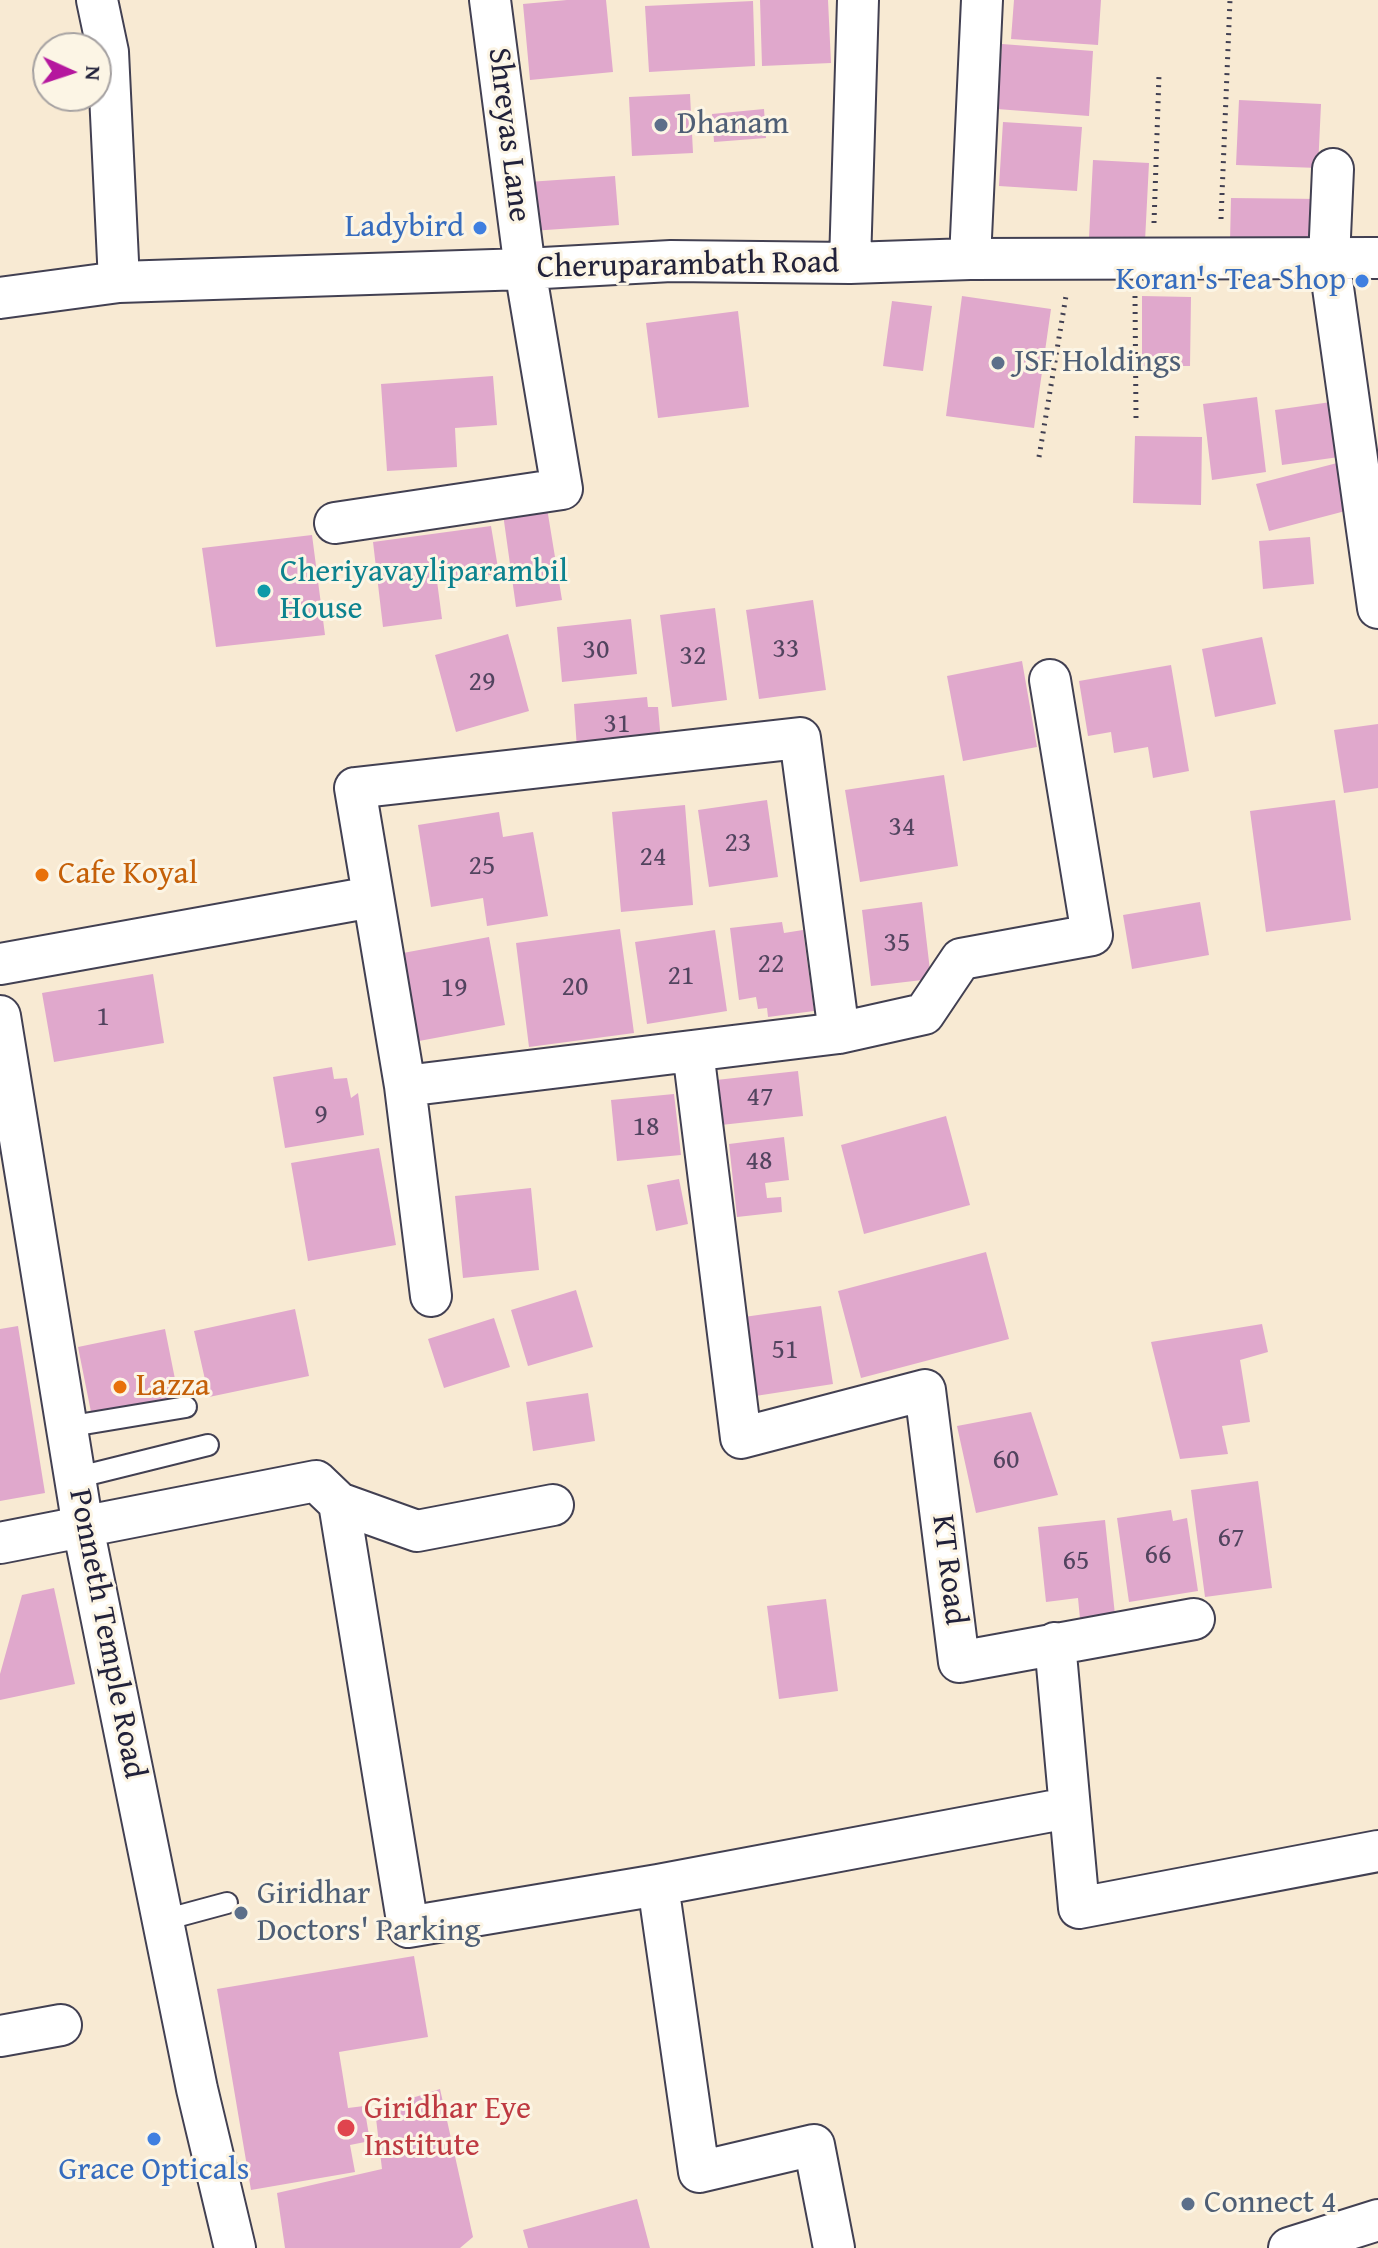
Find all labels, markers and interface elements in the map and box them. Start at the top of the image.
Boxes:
north arrow [32,32,112,112]
street label: Shreyas Lane [478,46,538,224]
text: N [78,65,110,81]
place label: Dhanam [677,106,789,144]
marker: Dhanam [652,116,670,134]
place label: Ladybird [345,209,464,247]
marker: Ladybird [471,219,489,237]
street label: Cheruparambath Road [537,244,839,288]
place label: Koran's Tea Shop [1116,262,1346,300]
marker: Koran's Tea Shop [1353,272,1371,290]
place label: JSF Holdings [1014,344,1182,382]
marker: JSF Holdings [989,354,1007,372]
place label: Cheriyavayliparambil House [280,554,568,629]
marker: Cheriyavayliparambil House [255,582,273,600]
house number: 33 [773,633,799,667]
house number: 30 [583,634,609,668]
house number: 32 [680,640,706,674]
house number: 29 [469,666,495,700]
house number: 31 [604,708,630,742]
house number: 34 [889,811,915,845]
house number: 23 [725,827,751,861]
house number: 24 [640,841,666,875]
house number: 25 [469,850,495,884]
place label: Cafe Koyal [58,856,198,894]
marker: Cafe Koyal [33,866,51,884]
house number: 35 [884,927,910,961]
house number: 22 [758,948,784,982]
house number: 21 [668,960,694,994]
house number: 20 [562,971,588,1005]
house number: 19 [441,972,467,1006]
house number: 1 [96,1001,110,1035]
house number: 47 [747,1081,773,1115]
house number: 9 [314,1099,328,1133]
house number: 18 [633,1111,659,1145]
house number: 48 [746,1145,772,1179]
house number: 51 [772,1334,798,1368]
place label: Lazza [136,1368,210,1406]
marker: Lazza [111,1378,129,1396]
house number: 60 [993,1444,1019,1478]
street label: Ponneth Temple Road [59,1486,153,1782]
street label: KT Road [922,1513,974,1627]
house number: 67 [1218,1522,1244,1556]
house number: 66 [1145,1539,1171,1573]
house number: 65 [1063,1545,1089,1579]
place label: Giridhar Doctors' Parking [257,1876,480,1951]
marker: Giridhar Doctors' Parking [232,1904,250,1922]
place label: Giridhar Eye Institute [364,2091,531,2166]
marker: Giridhar Eye Institute [335,2117,357,2139]
marker: Grace Opticals [145,2130,163,2148]
place label: Grace Opticals [58,2152,250,2190]
place label: Connect 4 [1204,2185,1337,2223]
marker: Connect 4 [1179,2195,1197,2213]

